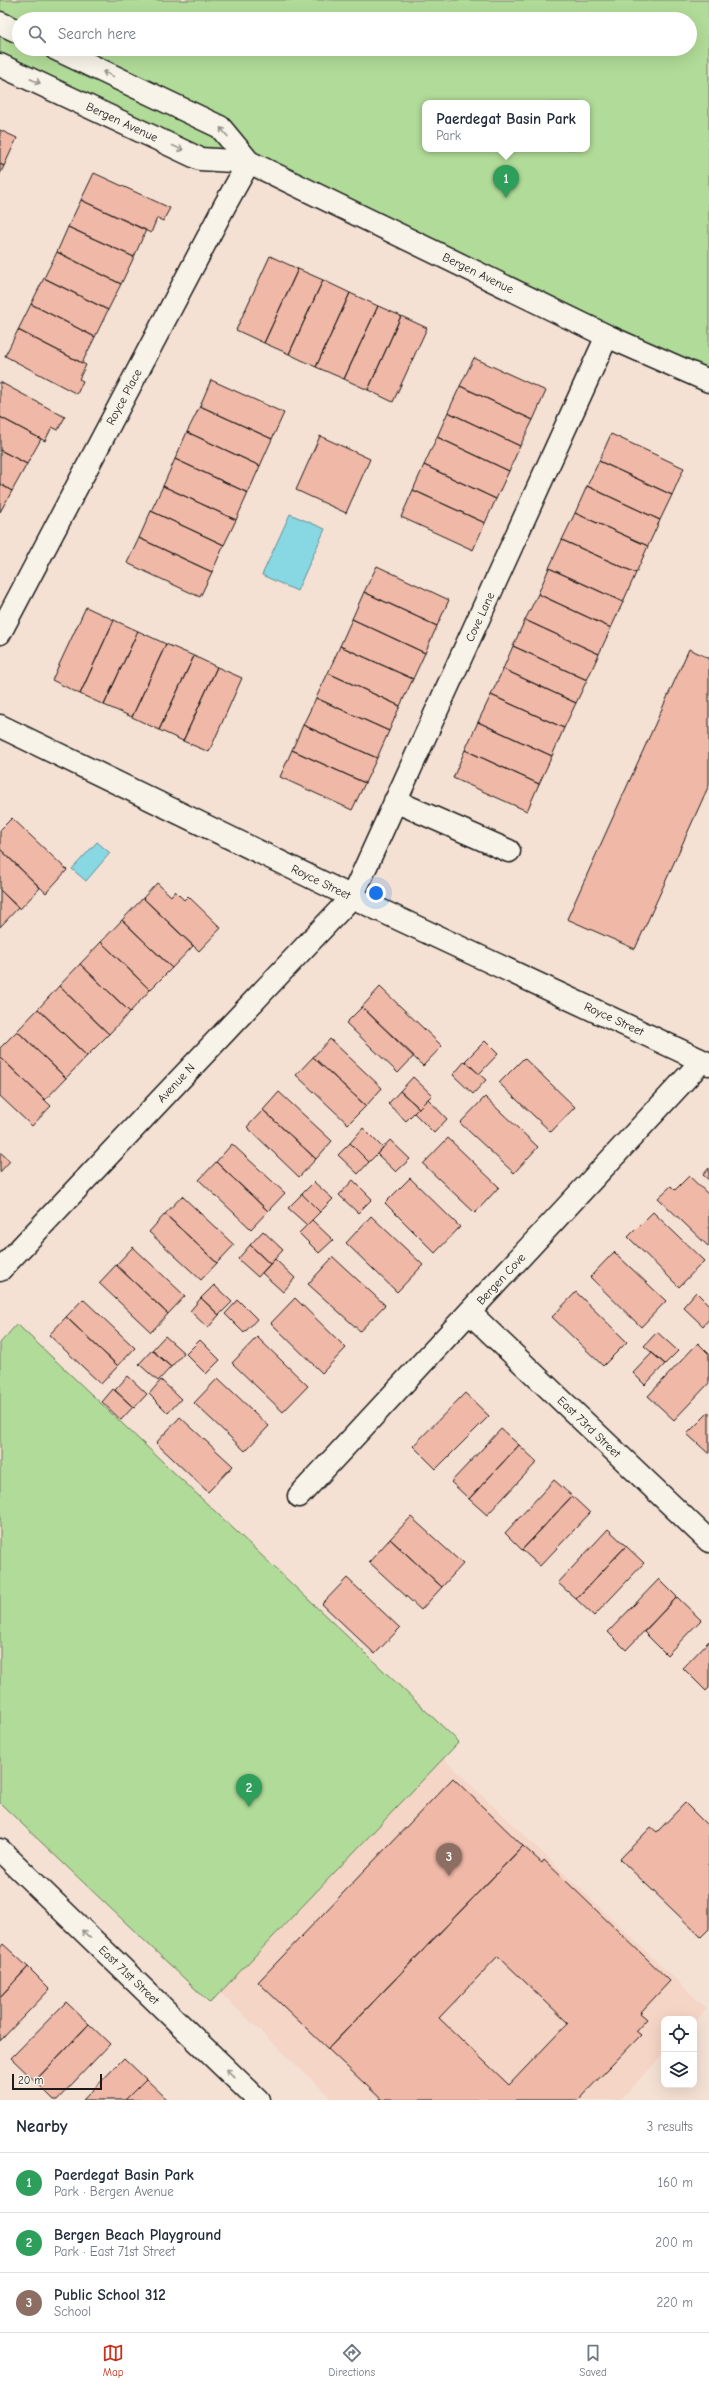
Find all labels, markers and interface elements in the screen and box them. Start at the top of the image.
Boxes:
search box [12,12,697,56]
icon: search [26,23,48,45]
text: Search here [58,25,136,43]
one-way arrow [103,70,115,77]
one-way arrow [29,78,41,85]
street label: Bergen Avenue [84,99,160,145]
popup [422,100,590,152]
text: Paerdegat Basin Park [436,110,576,128]
one-way arrow [219,127,228,138]
text: Park [436,128,461,143]
one-way arrow [172,145,184,152]
pin: 1 [493,165,519,198]
street label: Bergen Avenue [440,250,516,296]
street label: Royce Place [103,367,145,427]
street label: Cove Lane [462,590,498,644]
street label: Royce Street [289,862,353,903]
your location [366,883,386,903]
street label: Royce Street [582,999,647,1039]
street label: Avenue N [154,1061,198,1105]
street label: Bergen Cove [474,1250,528,1308]
street label: East 73rd Street [554,1393,624,1461]
pin: 2 [236,1774,262,1807]
pin: 3 [436,1843,462,1876]
one-way arrow [81,1929,91,1939]
street label: East 71st Street [96,1943,163,2008]
map controls [661,2016,697,2088]
button: locate [661,2016,697,2052]
button: layers [661,2052,697,2088]
one-way arrow [225,2068,235,2078]
scale bar [12,2072,102,2091]
text: 20 m [18,2074,43,2087]
text: Nearby [16,2117,67,2136]
text: 3 results [647,2119,693,2134]
text: Paerdegat Basin Park [54,2166,194,2184]
text: 1 [26,2175,32,2190]
text: 160 m [658,2175,693,2190]
text: Park · Bergen Avenue [54,2184,174,2199]
text: Bergen Beach Playground [54,2226,221,2244]
text: 2 [26,2235,32,2250]
text: 200 m [655,2235,693,2250]
text: Park · East 71st Street [54,2244,175,2259]
text: Public School 312 [54,2286,166,2304]
text: 3 [26,2295,32,2310]
text: 220 m [656,2295,693,2310]
text: School [54,2304,91,2319]
tab: Map [102,2342,124,2379]
tab: Directions [328,2342,375,2379]
tab: Saved [579,2342,607,2379]

